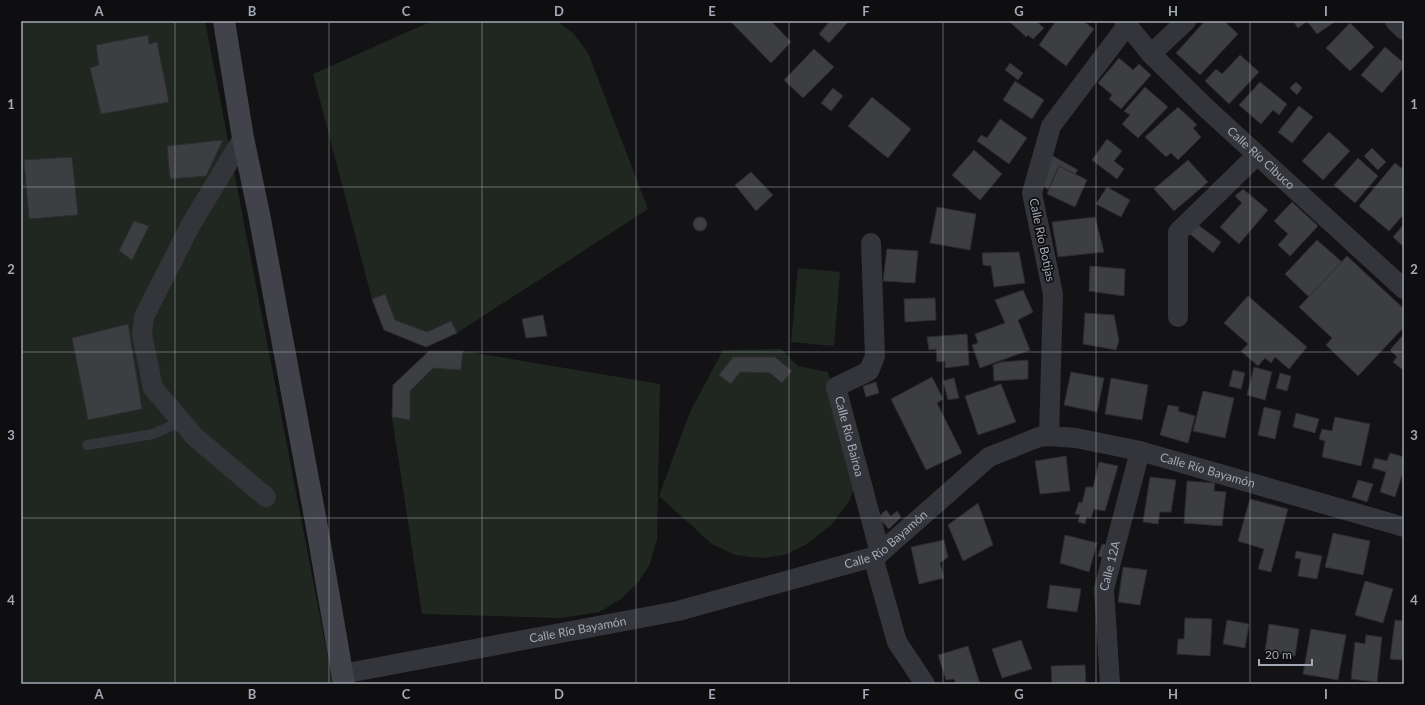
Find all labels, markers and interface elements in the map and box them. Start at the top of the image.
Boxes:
text: A [93,3,104,19]
text: B [248,3,257,19]
text: C [402,3,411,19]
text: D [554,3,564,19]
text: E [708,3,716,19]
text: F [862,3,870,19]
text: G [1014,3,1024,19]
text: H [1168,3,1178,19]
text: I [1324,3,1328,19]
text: 1 [7,96,15,112]
text: 1 [1410,96,1418,112]
street label: Calle Río Cibuco [1224,123,1298,192]
street label: Calle Río Botijas [1026,197,1059,283]
text: 2 [7,261,15,277]
text: 2 [1410,261,1418,277]
street label: Calle Río Bairoa [832,394,867,478]
text: 3 [7,427,15,443]
text: 3 [1410,427,1418,443]
street label: Calle Río Bayamón [1158,449,1257,491]
street label: Calle Río Bayamón [843,507,930,572]
street label: Calle 12A [1096,538,1123,592]
text: 4 [7,592,15,608]
text: 4 [1410,592,1418,608]
street label: Calle Río Bayamón [528,613,627,646]
scale bar [1259,641,1312,667]
text: 20 m [1265,647,1292,662]
text: A [93,686,104,702]
text: B [248,686,257,702]
text: C [402,686,411,702]
text: D [554,686,564,702]
text: E [708,686,716,702]
text: F [862,686,870,702]
text: G [1014,686,1024,702]
text: H [1168,686,1178,702]
text: I [1324,686,1328,702]

